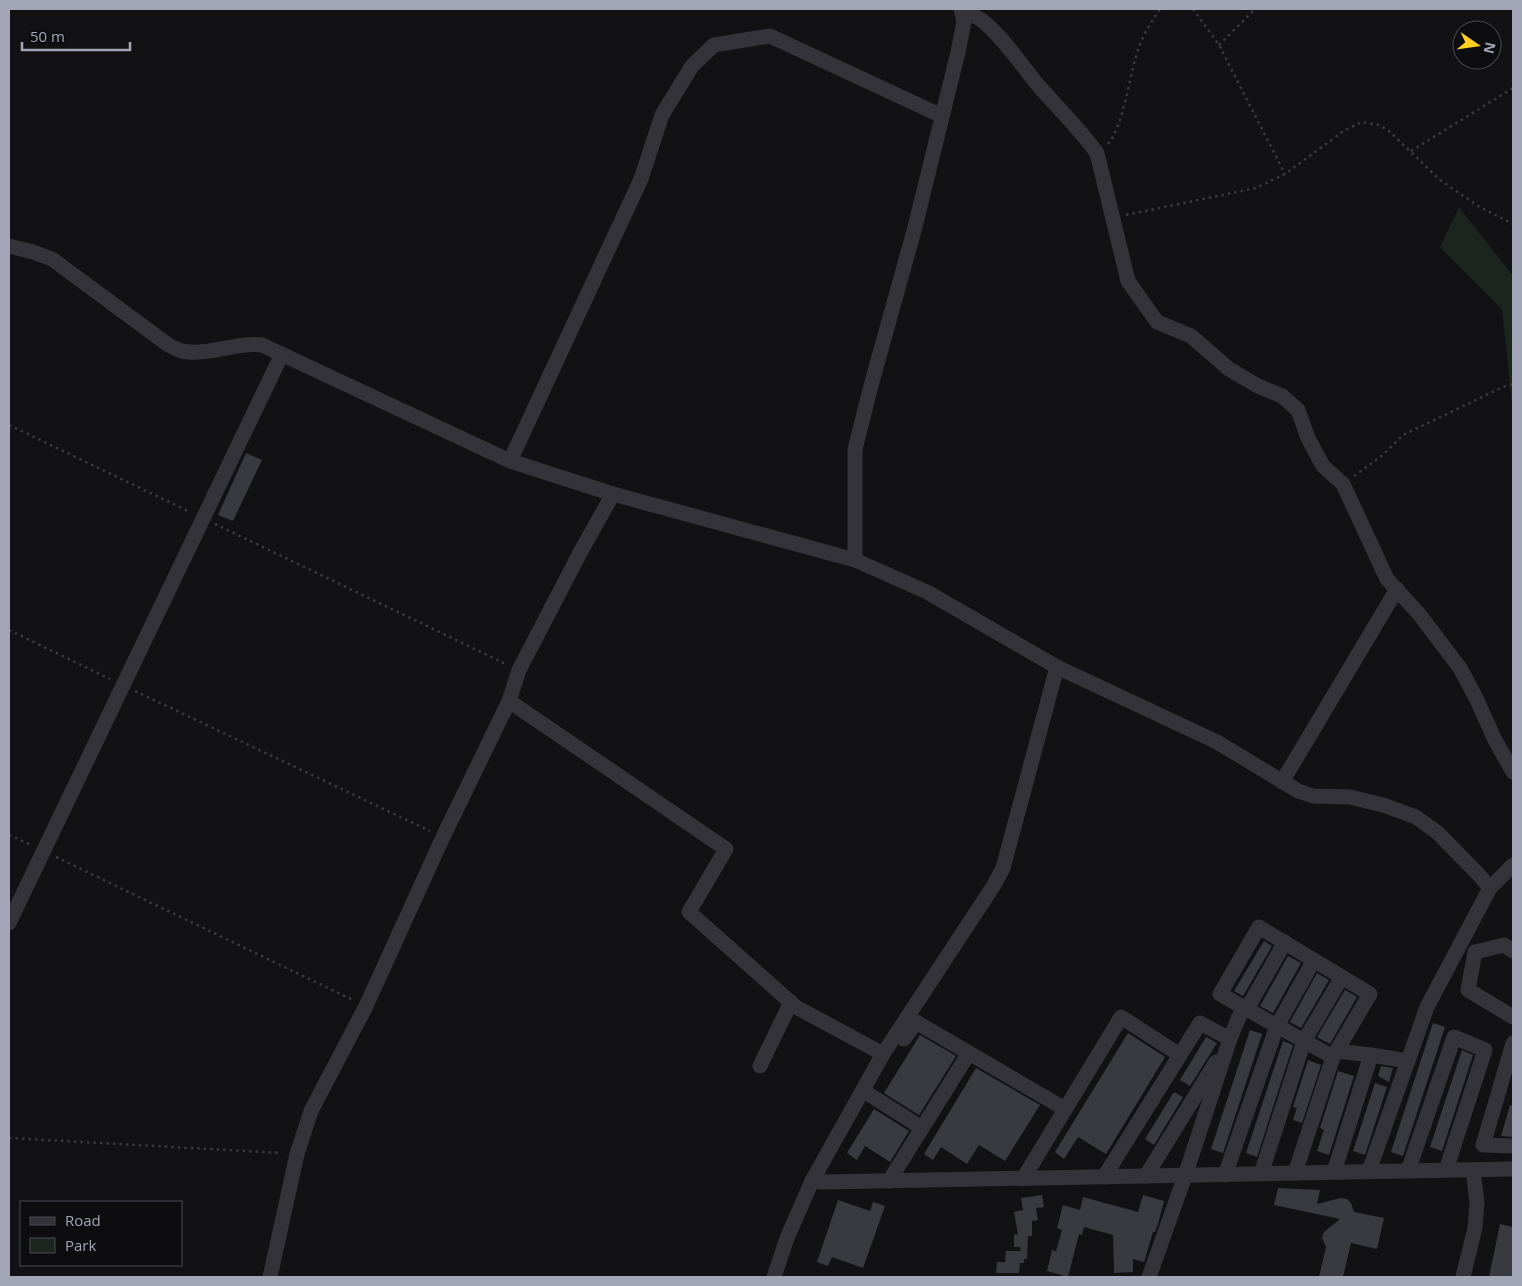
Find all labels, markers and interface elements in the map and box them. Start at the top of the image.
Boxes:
scale bar [22,20,130,52]
north arrow [1452,20,1502,70]
text: 50 m [30,26,65,46]
text: N [1480,40,1501,56]
legend [20,1201,182,1266]
text: Road [65,1210,101,1230]
text: Park [65,1235,96,1255]

